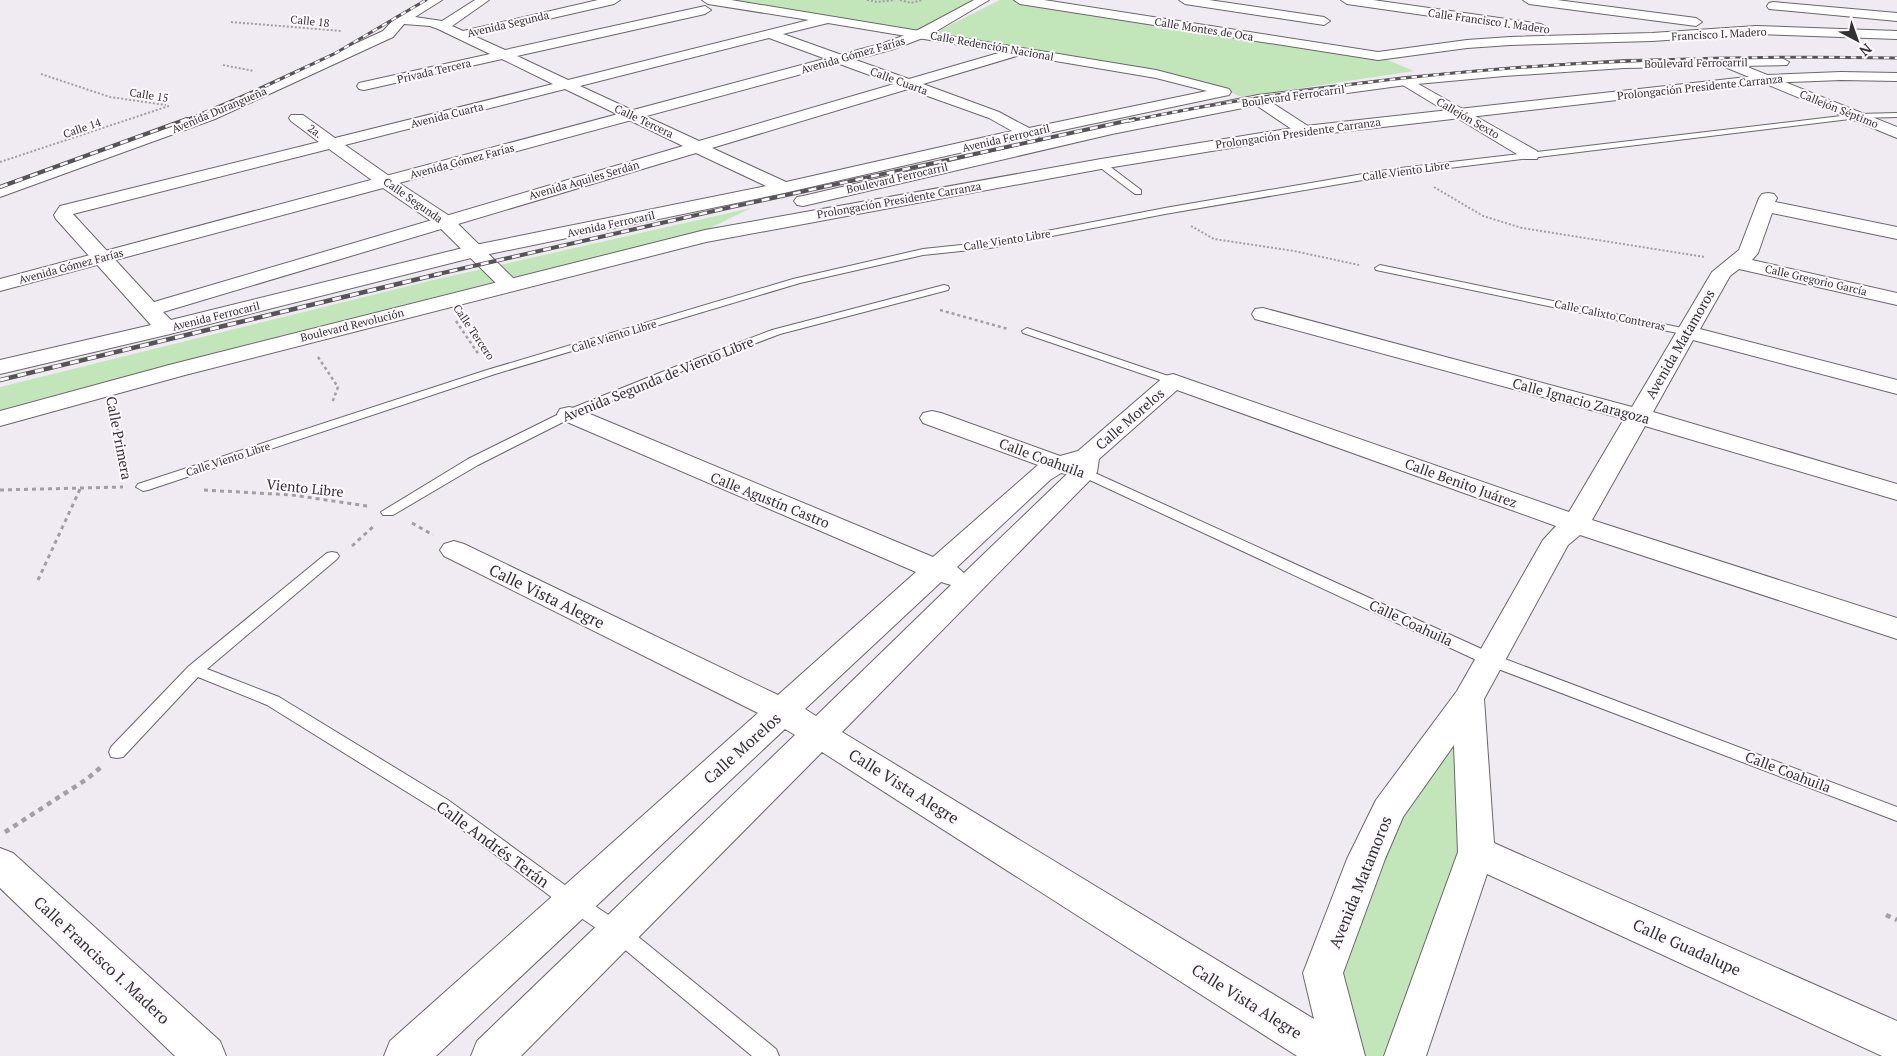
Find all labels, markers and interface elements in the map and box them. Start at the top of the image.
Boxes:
street label: Calle Francisco I. Madero [1427,6,1551,36]
street label: Avenida Segunda [466,8,551,40]
street label: Calle 18 [290,12,330,30]
street label: Calle Montes de Oca [1154,14,1255,44]
north arrow [1832,15,1882,65]
street label: Francisco I. Madero [1671,25,1767,43]
street label: Calle Redención Nacional [929,28,1055,64]
street label: Avenida Gómez Farías [799,33,907,77]
text: N [1855,40,1876,61]
street label: Boulevard Ferrocarril [1644,55,1748,71]
street label: Privada Tercera [396,56,473,86]
street label: Calle Cuarta [868,64,930,98]
street label: Prolongación Presidente Carranza [1616,71,1784,103]
street label: Boulevard Ferrocarril [1241,82,1345,110]
street label: Avenida Durangueña [169,83,269,136]
street label: Calle 15 [129,85,170,105]
street label: Callejón Séptimo [1798,87,1880,131]
street label: Callejón Sexto [1434,94,1502,142]
street label: Avenida Cuarta [409,99,485,131]
street label: Calle Tercera [612,101,676,141]
street label: Prolongación Presidente Carranza [1214,114,1382,152]
street label: Calle 14 [61,115,103,141]
street label: 2a. [305,121,325,141]
street label: Avenida Ferrocaril [961,121,1051,155]
street label: Avenida Gómez Farías [408,140,516,182]
street label: Avenida Aquiles Serdán [527,157,641,203]
street label: Calle Viento Libre [1361,158,1451,184]
street label: Boulevard Ferrocarril [845,160,949,196]
street label: Calle Segunda [381,174,446,226]
street label: Prolongación Presidente Carranza [816,179,983,221]
street label: Avenida Ferrocaril [566,208,656,240]
street label: Calle Viento Libre [962,226,1052,254]
street label: Avenida Gómez Farías [17,245,125,287]
street label: Calle Gregorio García [1764,261,1869,299]
street label: Avenida Matamoros [1640,285,1719,402]
street label: Calle Calixto Contreras [1553,296,1667,334]
street label: Avenida Ferrocaril [171,298,261,334]
street label: Calle Tercero [450,302,498,362]
street label: Boulevard Revolución [299,305,406,345]
street label: Calle Viento Libre [570,316,659,356]
street label: Avenida Segunda de Viento Libre [559,331,756,426]
street label: Calle Ignacio Zaragoza [1510,373,1652,428]
street label: Calle Morelos [1091,383,1168,454]
street label: Calle Primera [102,395,137,481]
street label: Calle Coahuila [997,433,1088,482]
street label: Calle Viento Libre [184,439,272,479]
street label: Calle Benito Juárez [1402,453,1520,512]
street label: Calle Agustín Castro [708,467,833,532]
street label: Viento Libre [266,474,345,501]
street label: Calle Vista Alegre [485,558,609,634]
street label: Calle Coahuila [1366,595,1456,650]
street label: Calle Morelos [698,707,786,789]
street label: Calle Vista Alegre [845,743,963,829]
street label: Calle Coahuila [1743,747,1834,797]
street label: Calle Andrés Terán [432,796,554,893]
street label: Avenida Matamoros [1323,812,1397,952]
street label: Calle Francisco I. Madero [29,891,175,1029]
street label: Calle Guadalupe [1629,913,1745,981]
street label: Calle Vista Alegre [1188,958,1306,1044]

